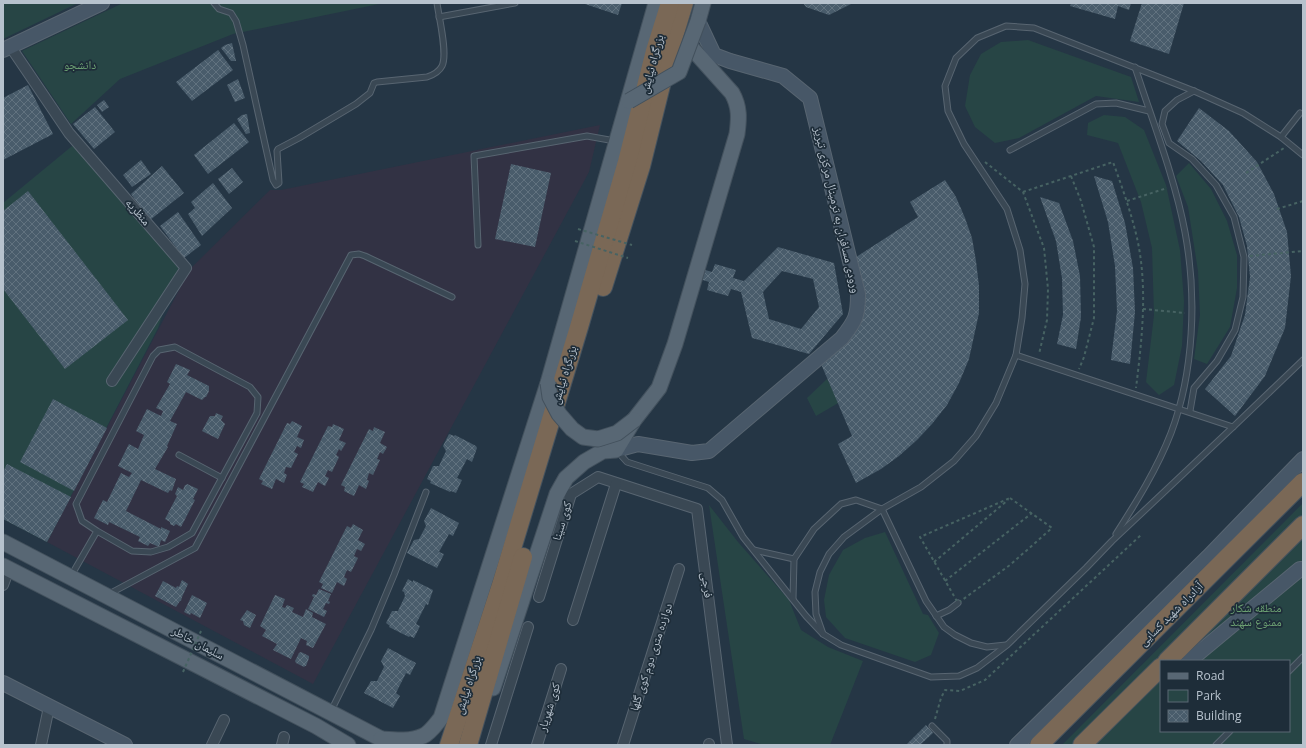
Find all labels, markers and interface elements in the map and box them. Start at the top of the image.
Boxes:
street label: بزرگراه نیایش [635,32,668,95]
park label: دانشجو [64,56,96,73]
street label: ورودی مسافران به ترمینال مرکزی تبریز [810,124,865,295]
street label: منظریه [122,194,155,229]
street label: بزرگراه نیایش [547,343,580,406]
street label: کوی سینا [548,499,575,542]
street label: فرجی [697,571,718,599]
street label: آزادراه شهید کسایی [1135,577,1207,650]
park label: منطقه شکار ممنوع سهند [1230,599,1282,630]
street label: دوازده متری دوم کوی گلها [625,601,676,713]
street label: سلیمان خاطر [168,621,227,663]
street label: بزرگراه نیایش [450,653,485,716]
legend [1160,660,1290,732]
text: Road [1196,667,1225,684]
street label: کوی شهریار [533,680,564,734]
text: Park [1196,687,1222,704]
text: Building [1196,707,1242,724]

